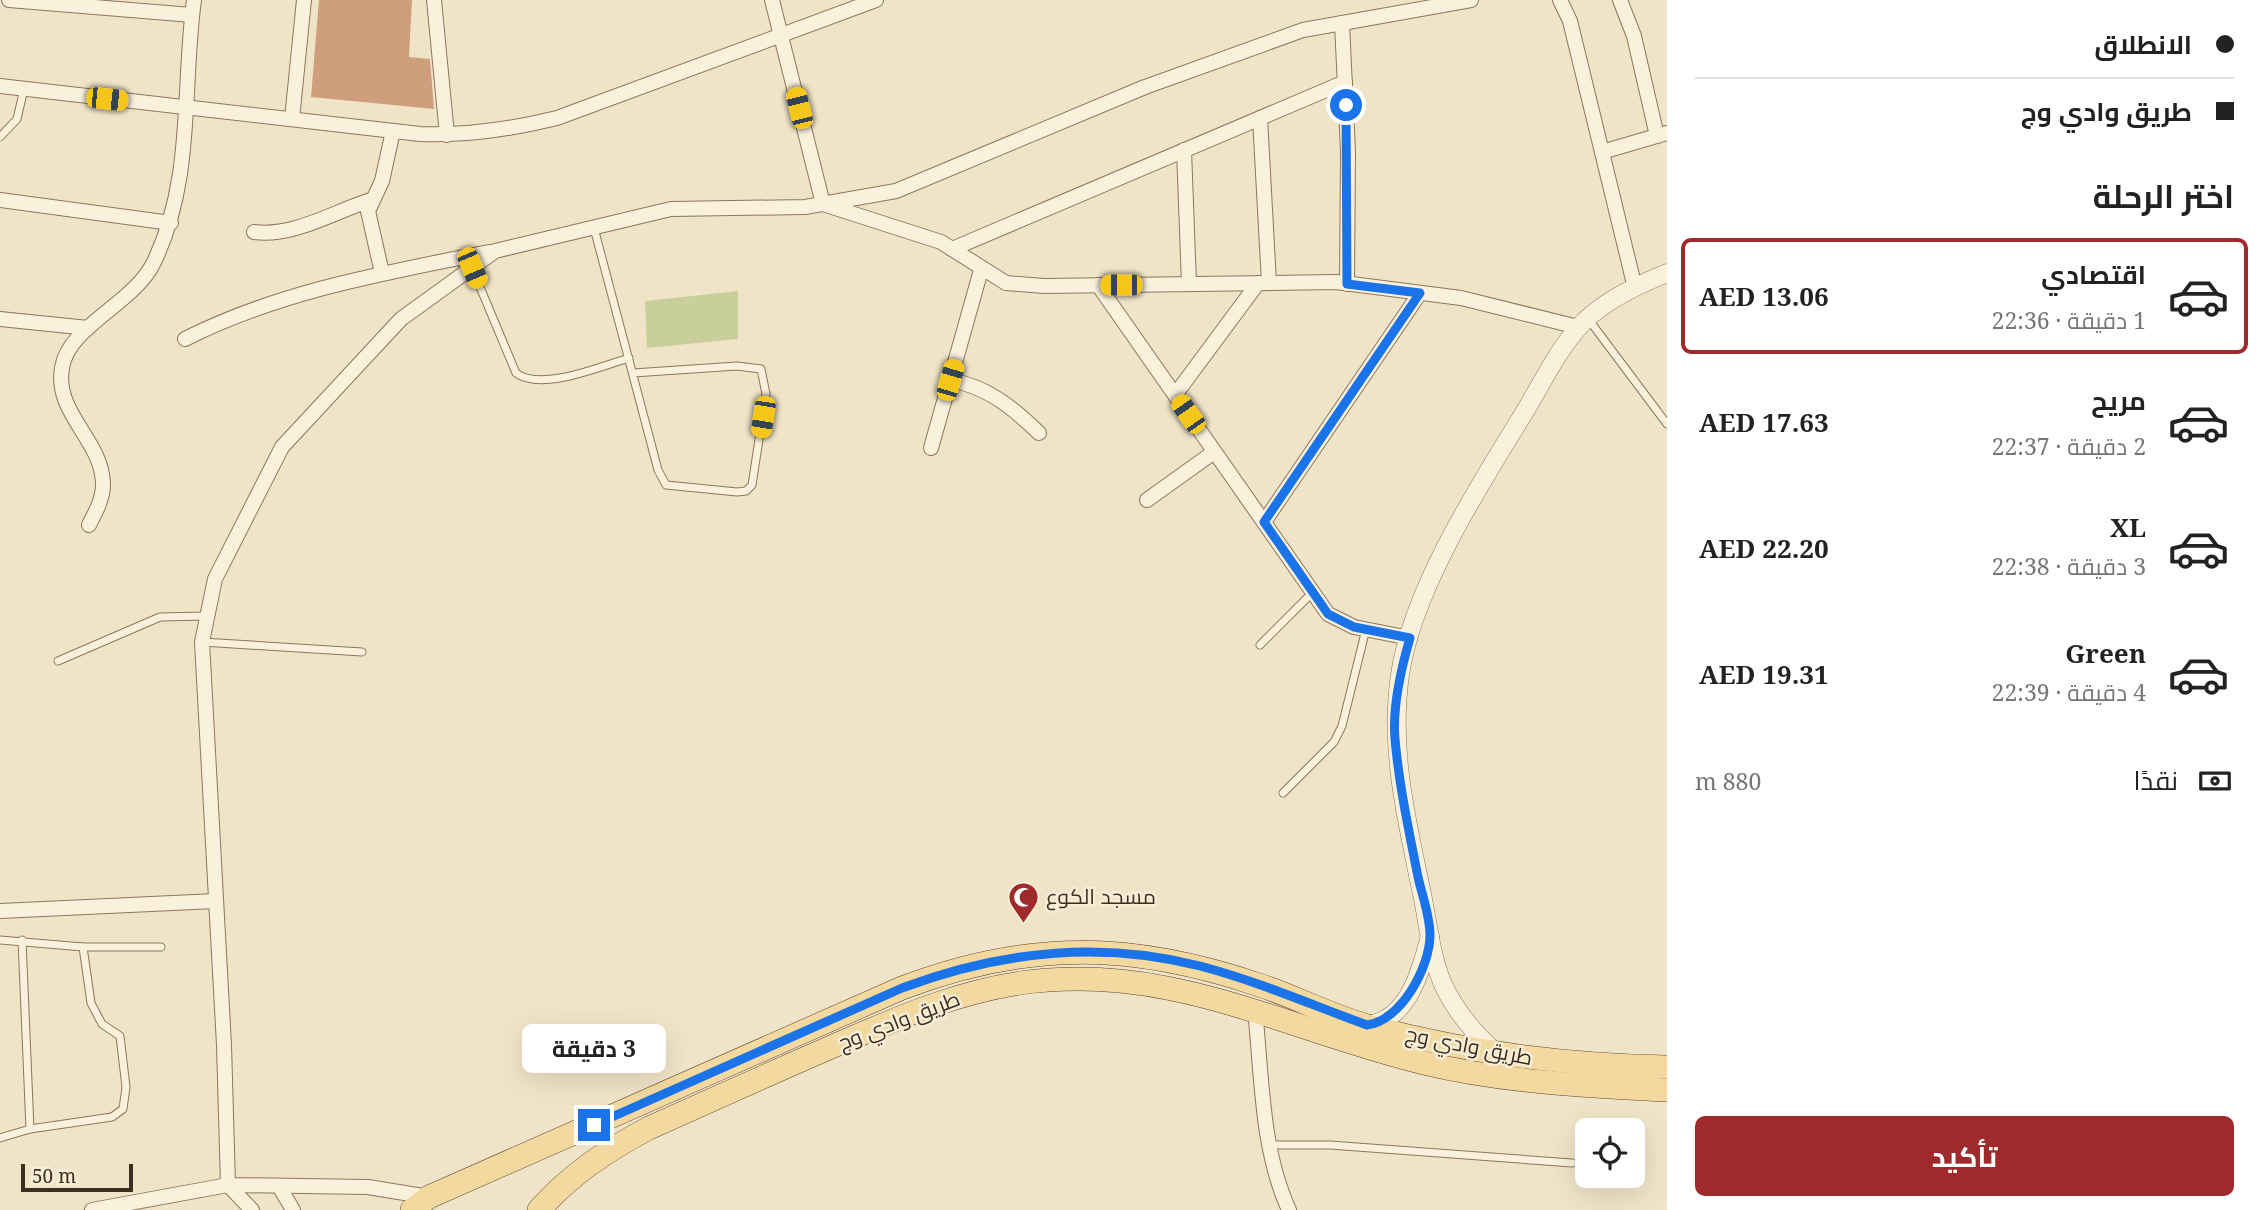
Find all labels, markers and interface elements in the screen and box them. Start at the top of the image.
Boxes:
text: الانطلاق [2094,26,2192,62]
car [784,85,815,131]
car [86,86,129,112]
route start [1330,89,1362,121]
text: طريق وادي وج [2021,93,2192,129]
text: اختر الرحلة [2093,174,2234,217]
car [455,245,490,291]
text: اقتصادي [2041,256,2146,292]
icon: car [2167,265,2230,328]
car [1101,275,1143,296]
text: AED 13.06 [1699,278,1829,314]
text: 1 دقيقة · 22:36 [1992,304,2146,336]
car [935,357,966,403]
text: مريح [2091,382,2146,418]
car [1168,391,1209,437]
icon: car [2167,391,2230,454]
car [750,395,777,439]
text: AED 17.63 [1699,404,1829,440]
text: 2 دقيقة · 22:37 [1992,430,2146,462]
text: XL [2110,509,2146,545]
icon: car [2167,517,2230,580]
text: AED 22.20 [1699,530,1829,566]
text: 3 دقيقة · 22:38 [1992,550,2146,582]
text: Green [2065,635,2146,671]
icon: car [2167,643,2230,706]
text: AED 19.31 [1699,656,1829,692]
text: 4 دقيقة · 22:39 [1992,676,2146,708]
text: نقدًا [2134,762,2178,798]
icon: cash [2196,762,2234,800]
text: 880 m [1695,765,1761,797]
mosque icon: مسجد الكوع [1006,880,1040,924]
place label: مسجد الكوع [1046,882,1156,911]
street label: طريق وادي وج [834,984,965,1059]
street label: طريق وادي وج [1403,1019,1535,1074]
callout: 3 دقيقة [522,1024,666,1072]
text: 3 دقيقة [552,1032,636,1064]
route end [578,1109,610,1141]
button: تأكيد [1695,1116,2234,1196]
map controls [1575,1118,1645,1188]
button: locate [1575,1118,1645,1188]
scale bar [21,1161,133,1193]
text: 50 m [32,1163,76,1189]

